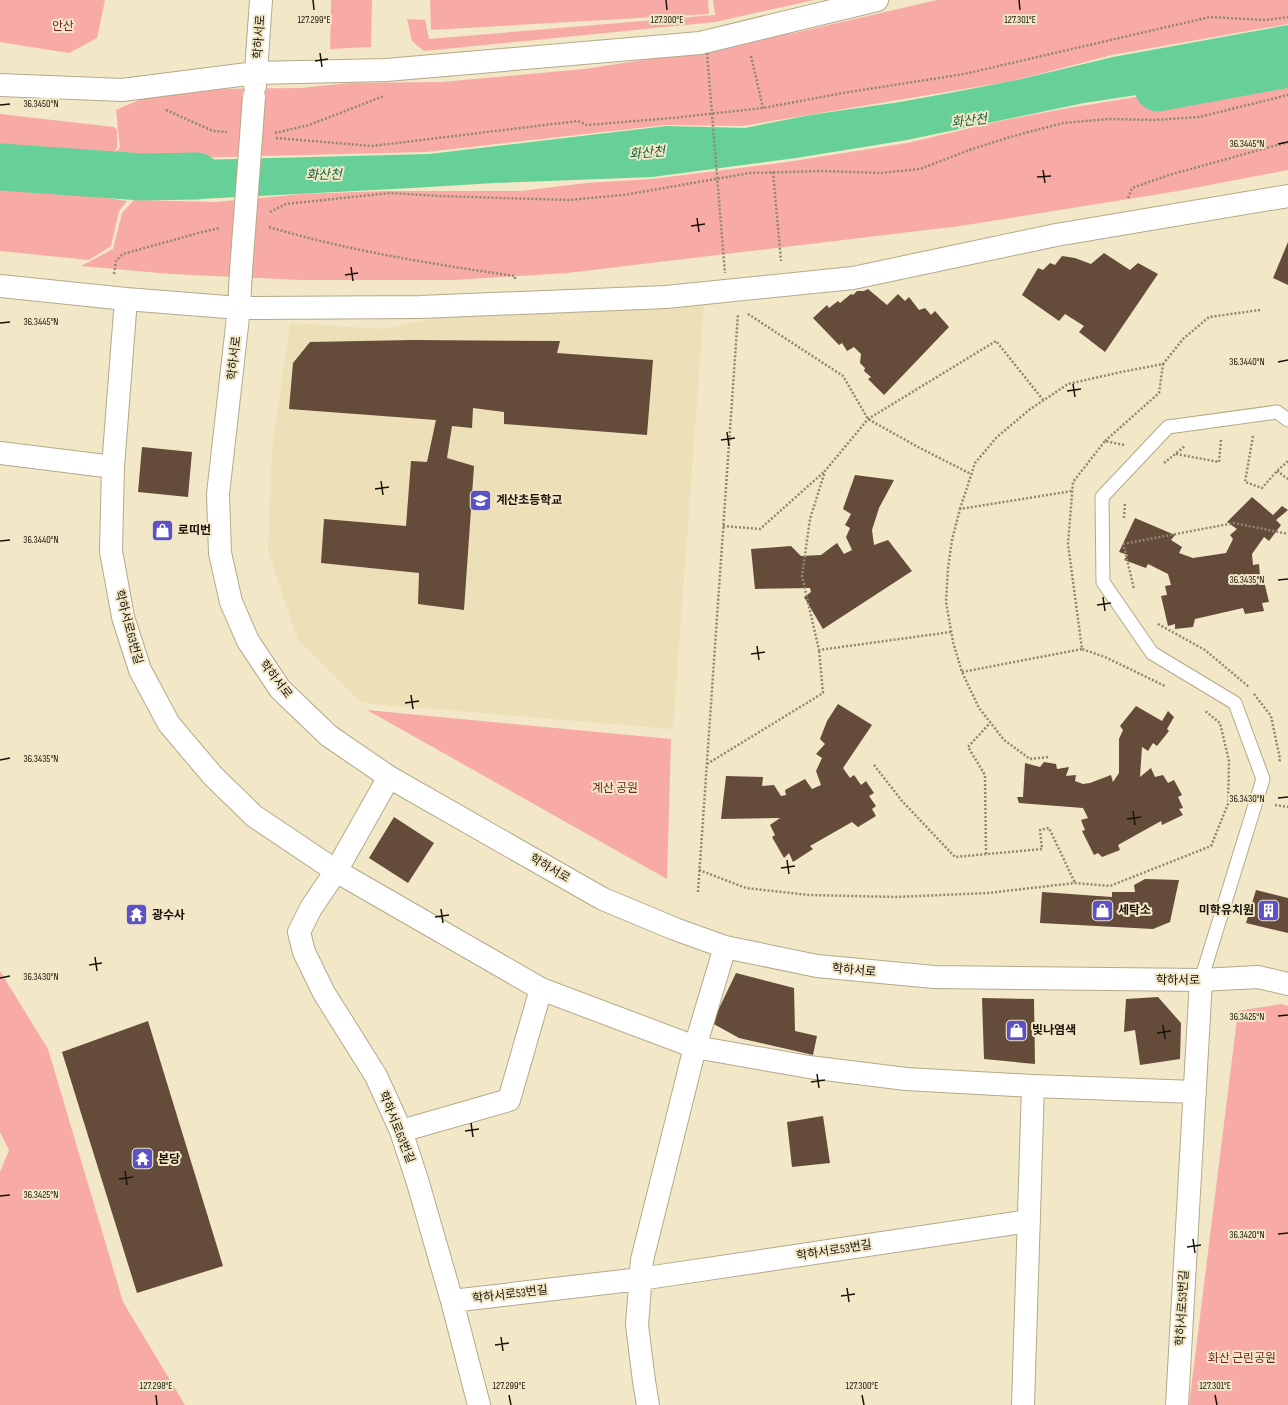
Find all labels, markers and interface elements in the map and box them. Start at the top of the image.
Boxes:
street label: 학하서로 [250,14,269,60]
text: 127.299°E [297,14,331,26]
text: 127.300°E [651,14,683,26]
text: 127.301°E [1004,14,1036,26]
park label: 안산 [52,19,74,34]
text: 36.3450°N [23,98,59,110]
water label: 화산천 [950,111,989,131]
text: 36.3445°N [1230,138,1264,150]
water label: 화산천 [629,143,667,163]
water label: 화산천 [306,167,343,183]
text: 36.3445°N [24,316,58,328]
street label: 학하서로 [225,335,244,381]
text: 36.3440°N [1229,356,1265,368]
school or university icon: 계산초등학교 [467,487,493,513]
place label: 계산초등학교 [496,493,562,508]
shop icon: 로띠번 [150,517,176,543]
place label: 로띠번 [178,523,211,538]
text: 36.3440°N [23,534,59,546]
text: 36.3435°N [1230,574,1264,586]
street label: 학하서로63번길 [111,588,146,666]
street label: 학하서로 [256,657,295,701]
text: 36.3435°N [24,753,58,765]
park label: 계산 공원 [592,781,638,796]
text: 36.3430°N [1229,793,1265,805]
street label: 학하서로 [527,851,573,886]
shop icon: 세탁소 [1090,897,1116,923]
building icon: 미학유치원 [1256,897,1282,923]
temple icon: 광수사 [124,902,150,928]
place label: 세탁소 [1118,903,1151,918]
place label: 미학유치원 [1199,903,1254,918]
place label: 광수사 [152,908,185,923]
street label: 학하서로 [831,961,877,980]
text: 36.3430°N [23,971,59,983]
street label: 학하서로 [1156,973,1200,988]
text: 36.3425°N [1230,1011,1264,1023]
shop icon: 빛나염색 [1004,1017,1030,1043]
place label: 빛나염색 [1032,1023,1076,1038]
street label: 학하서로63번길 [375,1089,418,1165]
temple icon: 본당 [130,1146,156,1172]
place label: 본당 [158,1152,180,1167]
text: 36.3425°N [24,1189,58,1201]
text: 36.3420°N [1229,1229,1265,1241]
street label: 학하서로53번길 [795,1237,873,1264]
street label: 학하서로53번길 [1173,1270,1192,1346]
street label: 학하서로53번길 [471,1282,549,1307]
park label: 화산 근린공원 [1208,1351,1276,1366]
text: 127.298°E [140,1380,172,1392]
text: 127.299°E [492,1380,526,1392]
text: 127.300°E [846,1380,878,1392]
text: 127.301°E [1199,1380,1231,1392]

